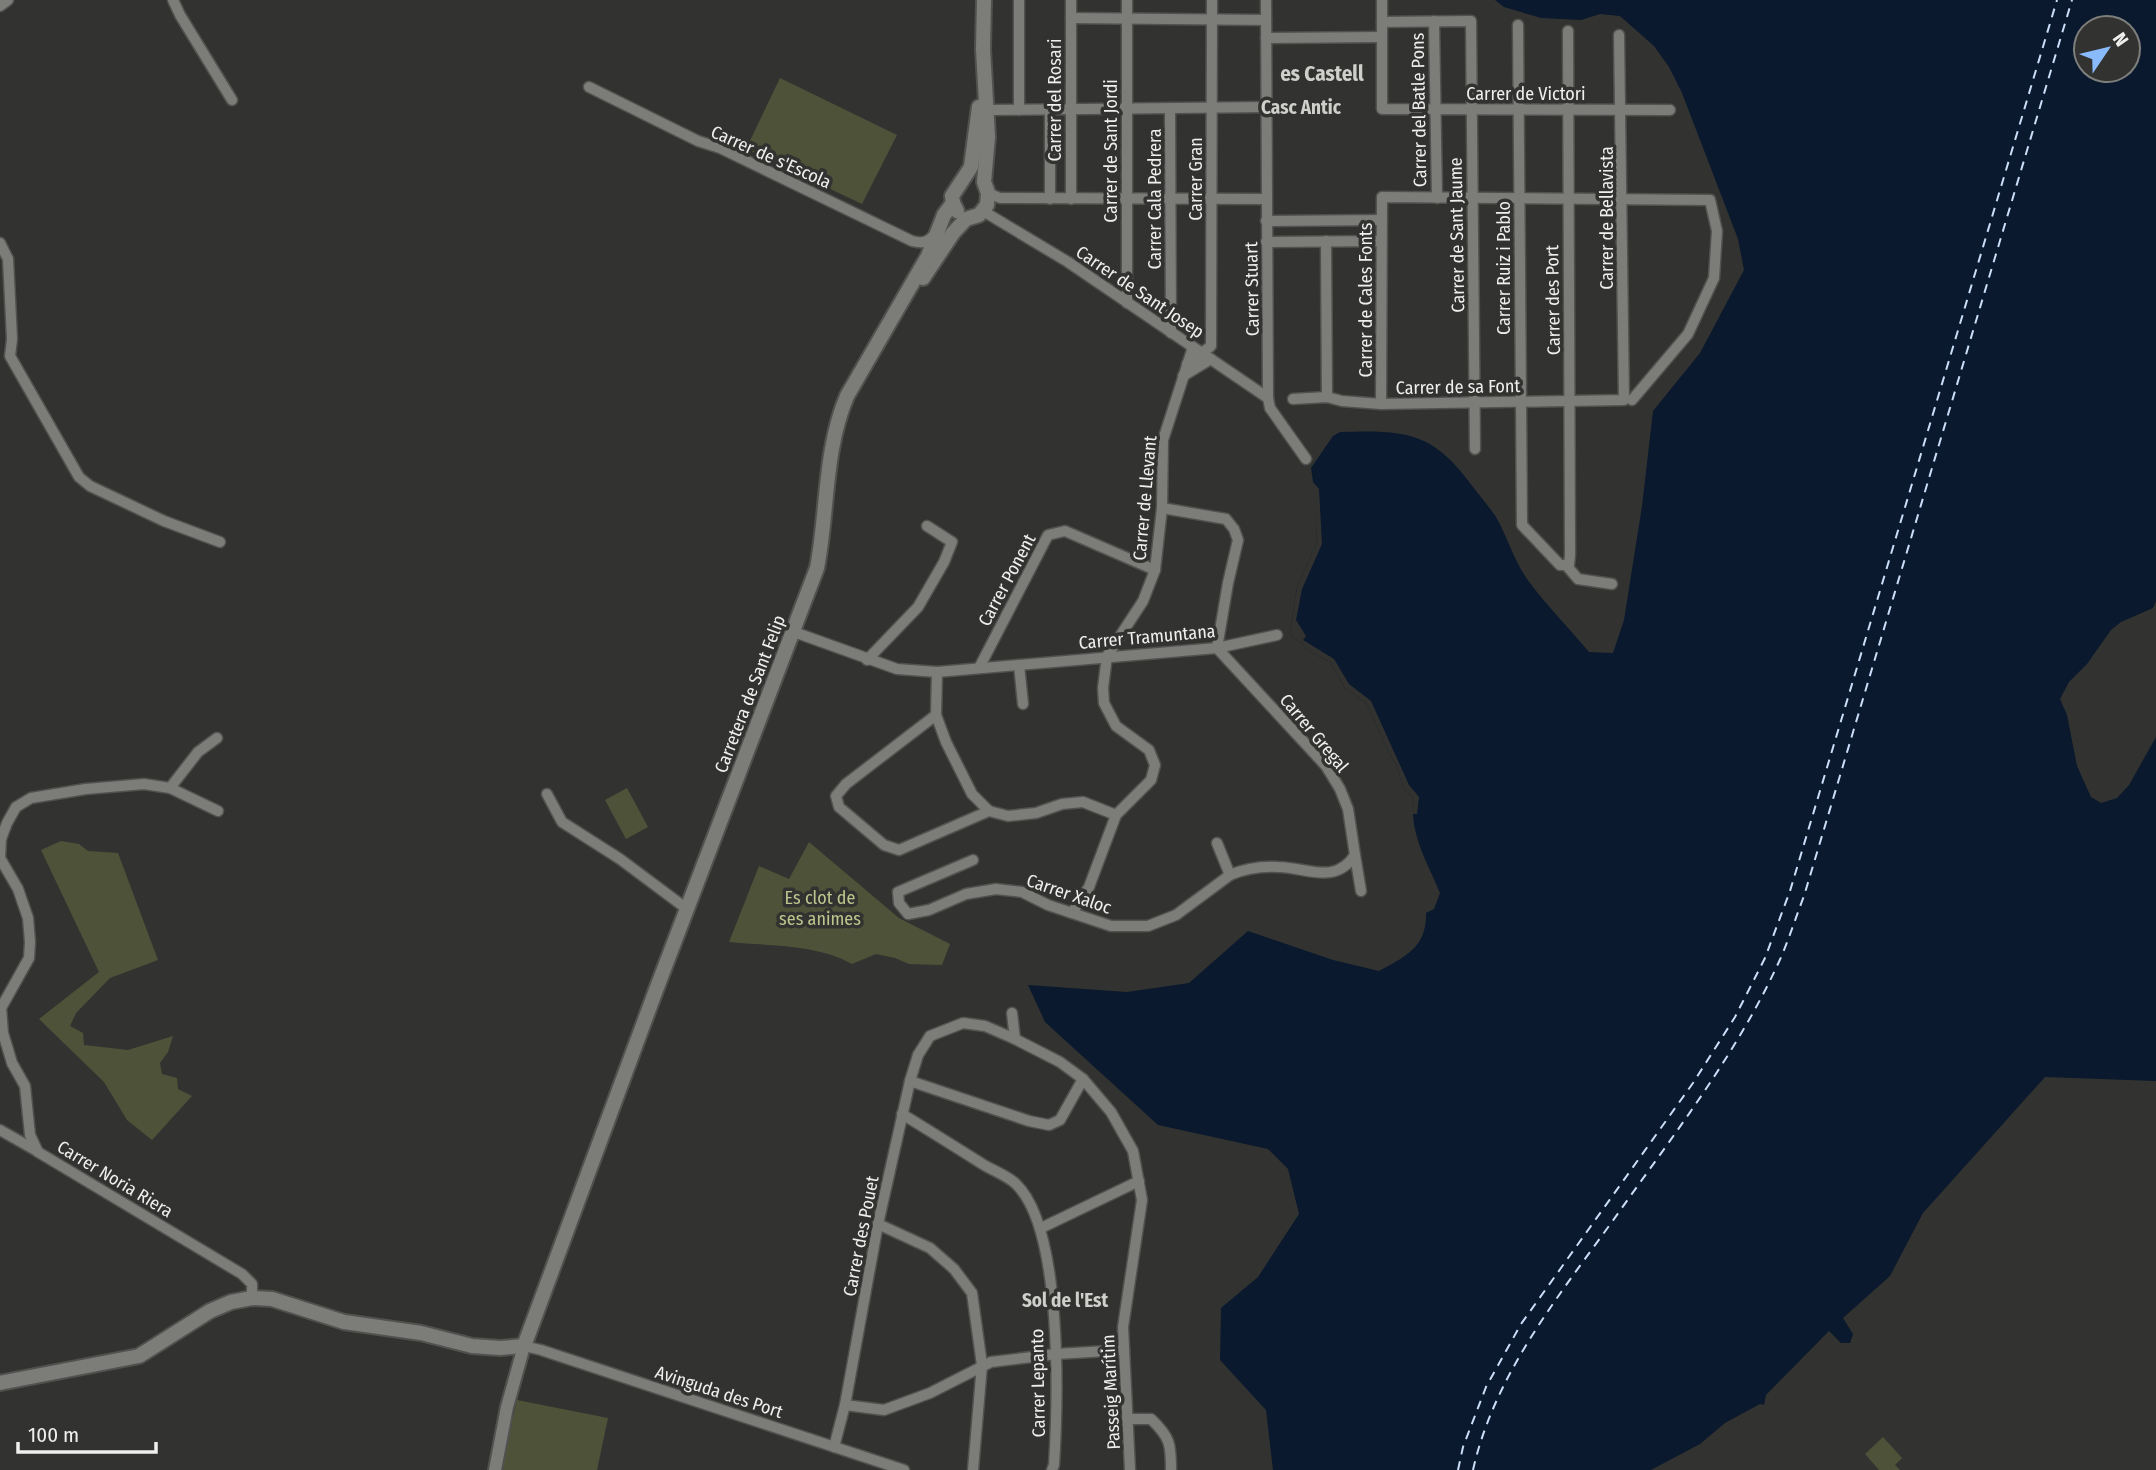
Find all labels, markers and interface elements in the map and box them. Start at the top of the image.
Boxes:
north arrow [2072,14,2142,84]
text: N [2108,28,2133,51]
street label: Carrer del Batle Pons [1407,32,1431,187]
street label: Carrer del Rosari [1044,39,1066,161]
district label: es Castell [1280,61,1364,87]
street label: Carrer de Sant Jordi [1100,79,1122,223]
street label: Carrer de Victori [1466,83,1586,105]
district label: Casc Antic [1261,96,1342,119]
street label: Carrer de s'Escola [707,121,835,193]
street label: Carrer Cala Pedrera [1144,128,1166,270]
street label: Carrer Gran [1185,137,1207,221]
street label: Carrer de Bellavista [1596,146,1618,290]
street label: Carrer de Sant Jaume [1445,157,1469,313]
street label: Carrer Ruiz i Pablo [1493,201,1515,335]
street label: Carrer de Cales Fonts [1355,222,1377,377]
street label: Carrer de Sant Josep [1072,241,1208,343]
street label: Carrer Stuart [1240,241,1264,336]
street label: Carrer des Port [1541,245,1565,355]
street label: Carrer de sa Font [1395,375,1521,399]
street label: Carrer de Llevant [1129,435,1161,561]
street label: Carrer Ponent [973,530,1041,630]
street label: Carretera de Sant Felip [710,612,790,776]
street label: Carrer Tramuntana [1078,620,1216,654]
street label: Carrer Gregal [1275,689,1353,777]
street label: Carrer Xaloc [1024,869,1115,919]
park label: Es clot de ses animes [779,887,861,930]
street label: Carrer Noria Riera [53,1136,177,1222]
street label: Carrer des Pouet [839,1174,883,1298]
district label: Sol de l'Est [1022,1289,1108,1312]
street label: Carrer Lepanto [1026,1329,1050,1437]
street label: Passeig Marítim [1097,1334,1125,1450]
street label: Avinguda des Port [652,1361,786,1423]
scale bar [18,1410,156,1454]
text: 100 m [28,1422,79,1448]

